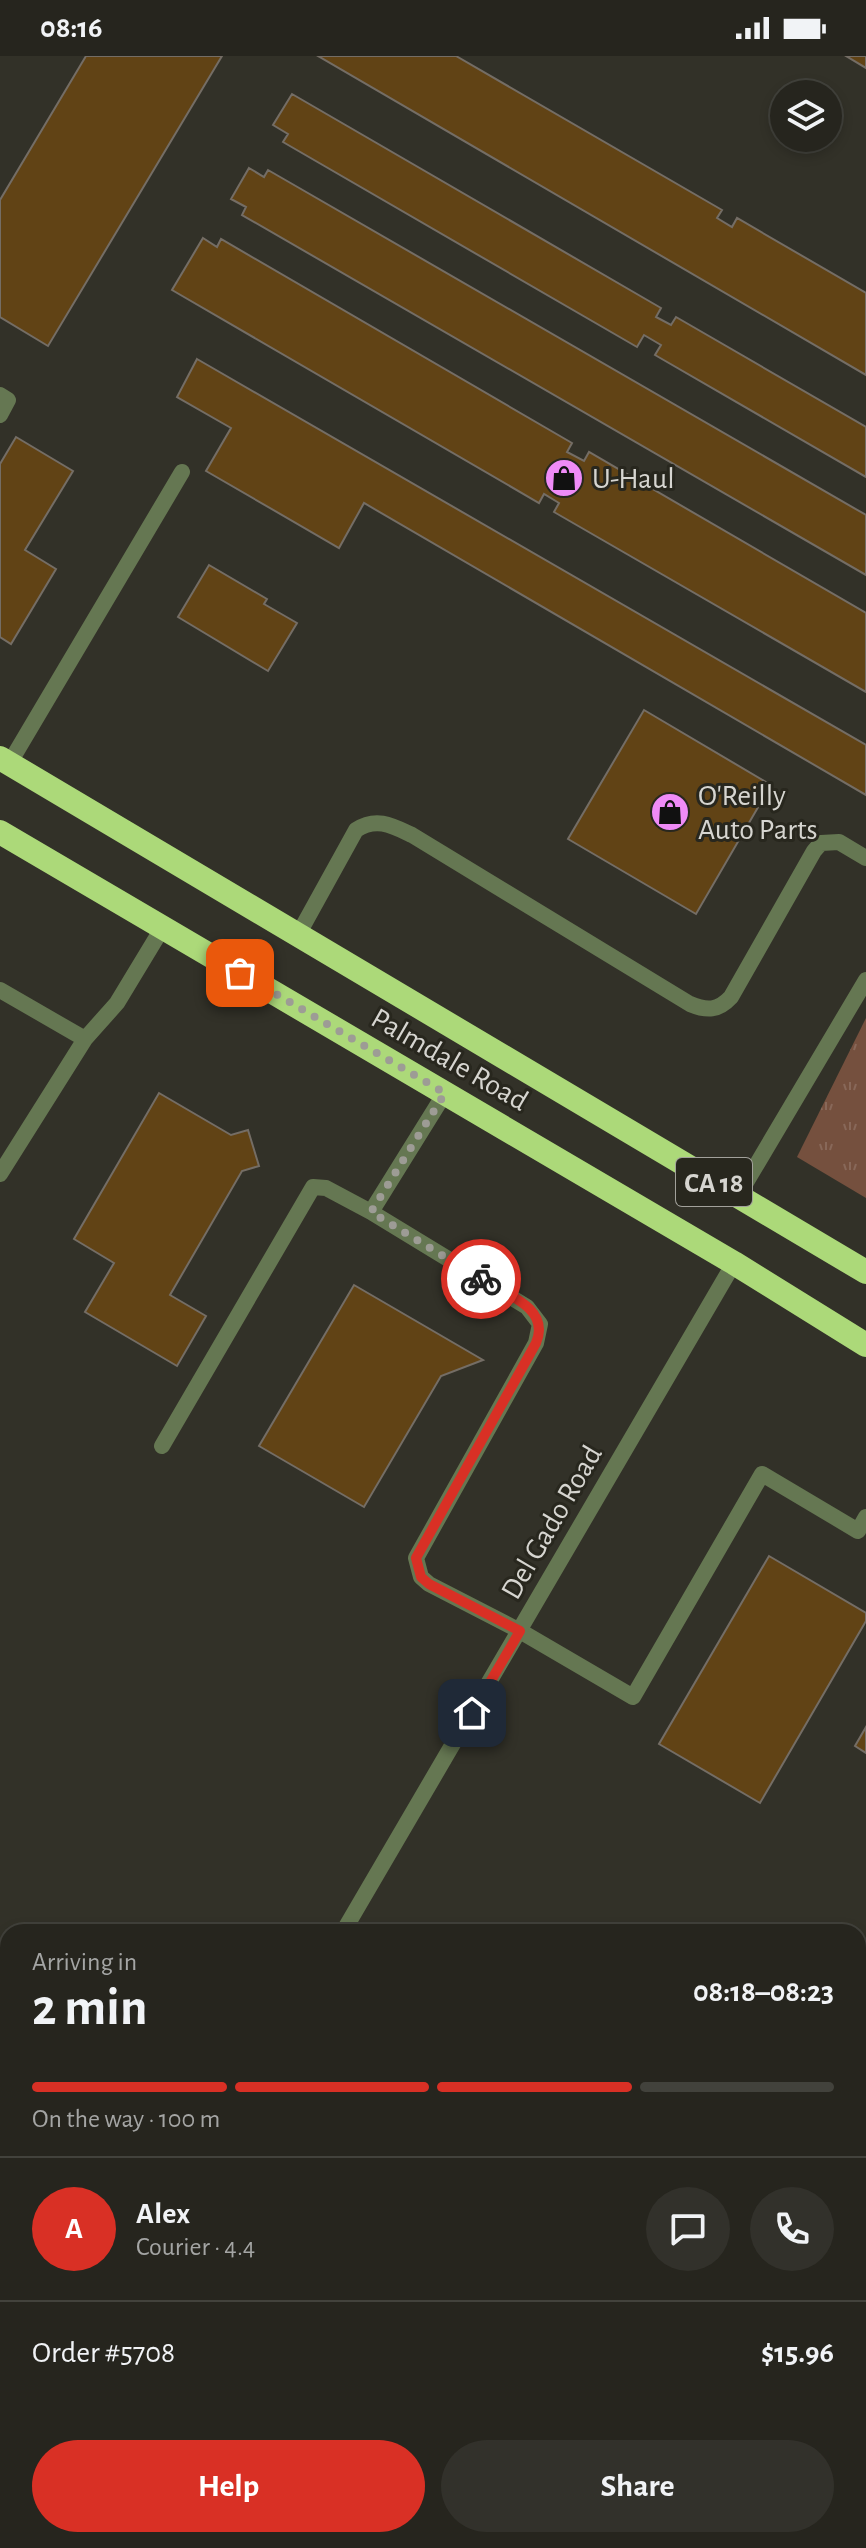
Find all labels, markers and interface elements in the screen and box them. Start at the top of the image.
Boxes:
text: 08:16 [40,13,103,43]
map controls [770,80,842,152]
button: layers [770,80,842,152]
shop icon: U-Haul [543,457,585,499]
place label: U-Haul [592,464,675,494]
place label: O'Reilly Auto Parts [698,781,818,845]
shop icon: O'Reilly Auto Parts [649,791,691,833]
pin [206,939,274,1007]
icon: bag [218,951,262,995]
street label: Palmdale Road [366,1003,533,1117]
road number: CA 18 [676,1158,752,1206]
courier [441,1239,521,1319]
icon: bike [459,1257,503,1301]
street label: Del Gado Road [496,1441,608,1604]
pin [438,1679,506,1747]
icon: home [450,1691,494,1735]
text: Arriving in [32,1949,137,1975]
text: 08:18–08:23 [693,1977,834,2007]
text: 2 min [32,1982,147,2034]
text: On the way · 100 m [32,2106,220,2132]
button: chat [646,2187,730,2271]
button: phone [750,2187,834,2271]
text: Alex [136,2199,190,2229]
text: A [65,2214,83,2244]
text: Courier · 4.4 [136,2234,255,2260]
text: Order #5708 [32,2338,175,2368]
text: $15.96 [761,2338,834,2368]
button: Help [32,2440,425,2532]
button: Share [441,2440,834,2532]

